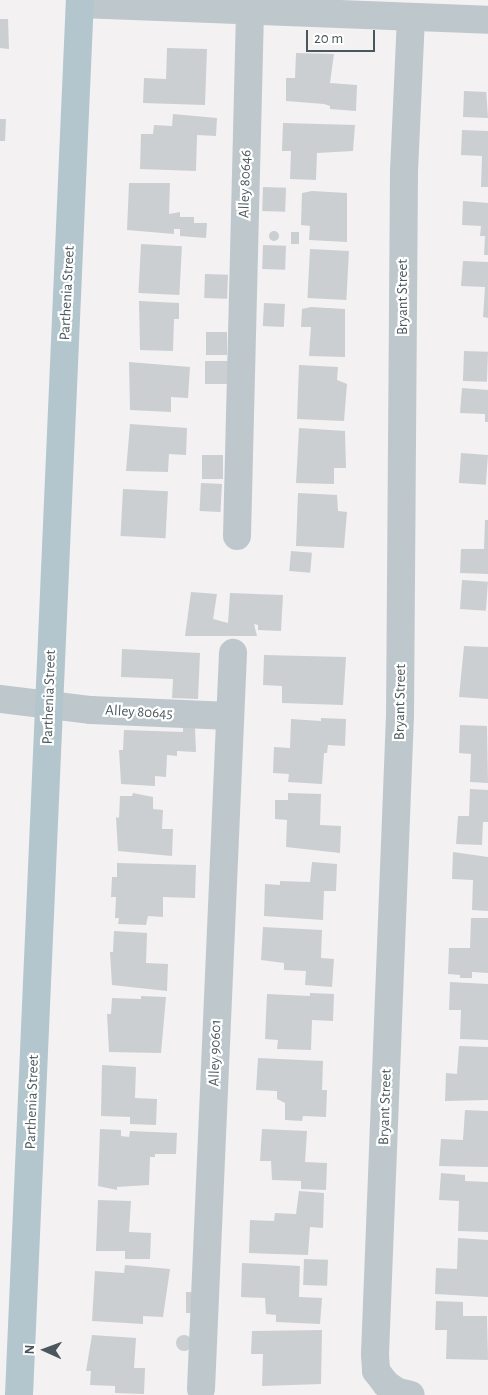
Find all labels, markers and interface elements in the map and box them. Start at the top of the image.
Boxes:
scale bar [308,20,377,52]
text: 20 m [314,31,343,46]
street label: Alley 80646 [235,150,255,218]
street label: Parthenia Street [56,245,78,341]
street label: Bryant Street [394,259,412,335]
street label: Parthenia Street [38,649,60,745]
street label: Bryant Street [390,664,410,740]
street label: Alley 80645 [105,701,173,723]
street label: Alley 90601 [205,1019,225,1087]
street label: Parthenia Street [21,1054,43,1150]
street label: Bryant Street [375,1069,395,1145]
north arrow [20,1325,70,1375]
text: N [23,1344,37,1355]

